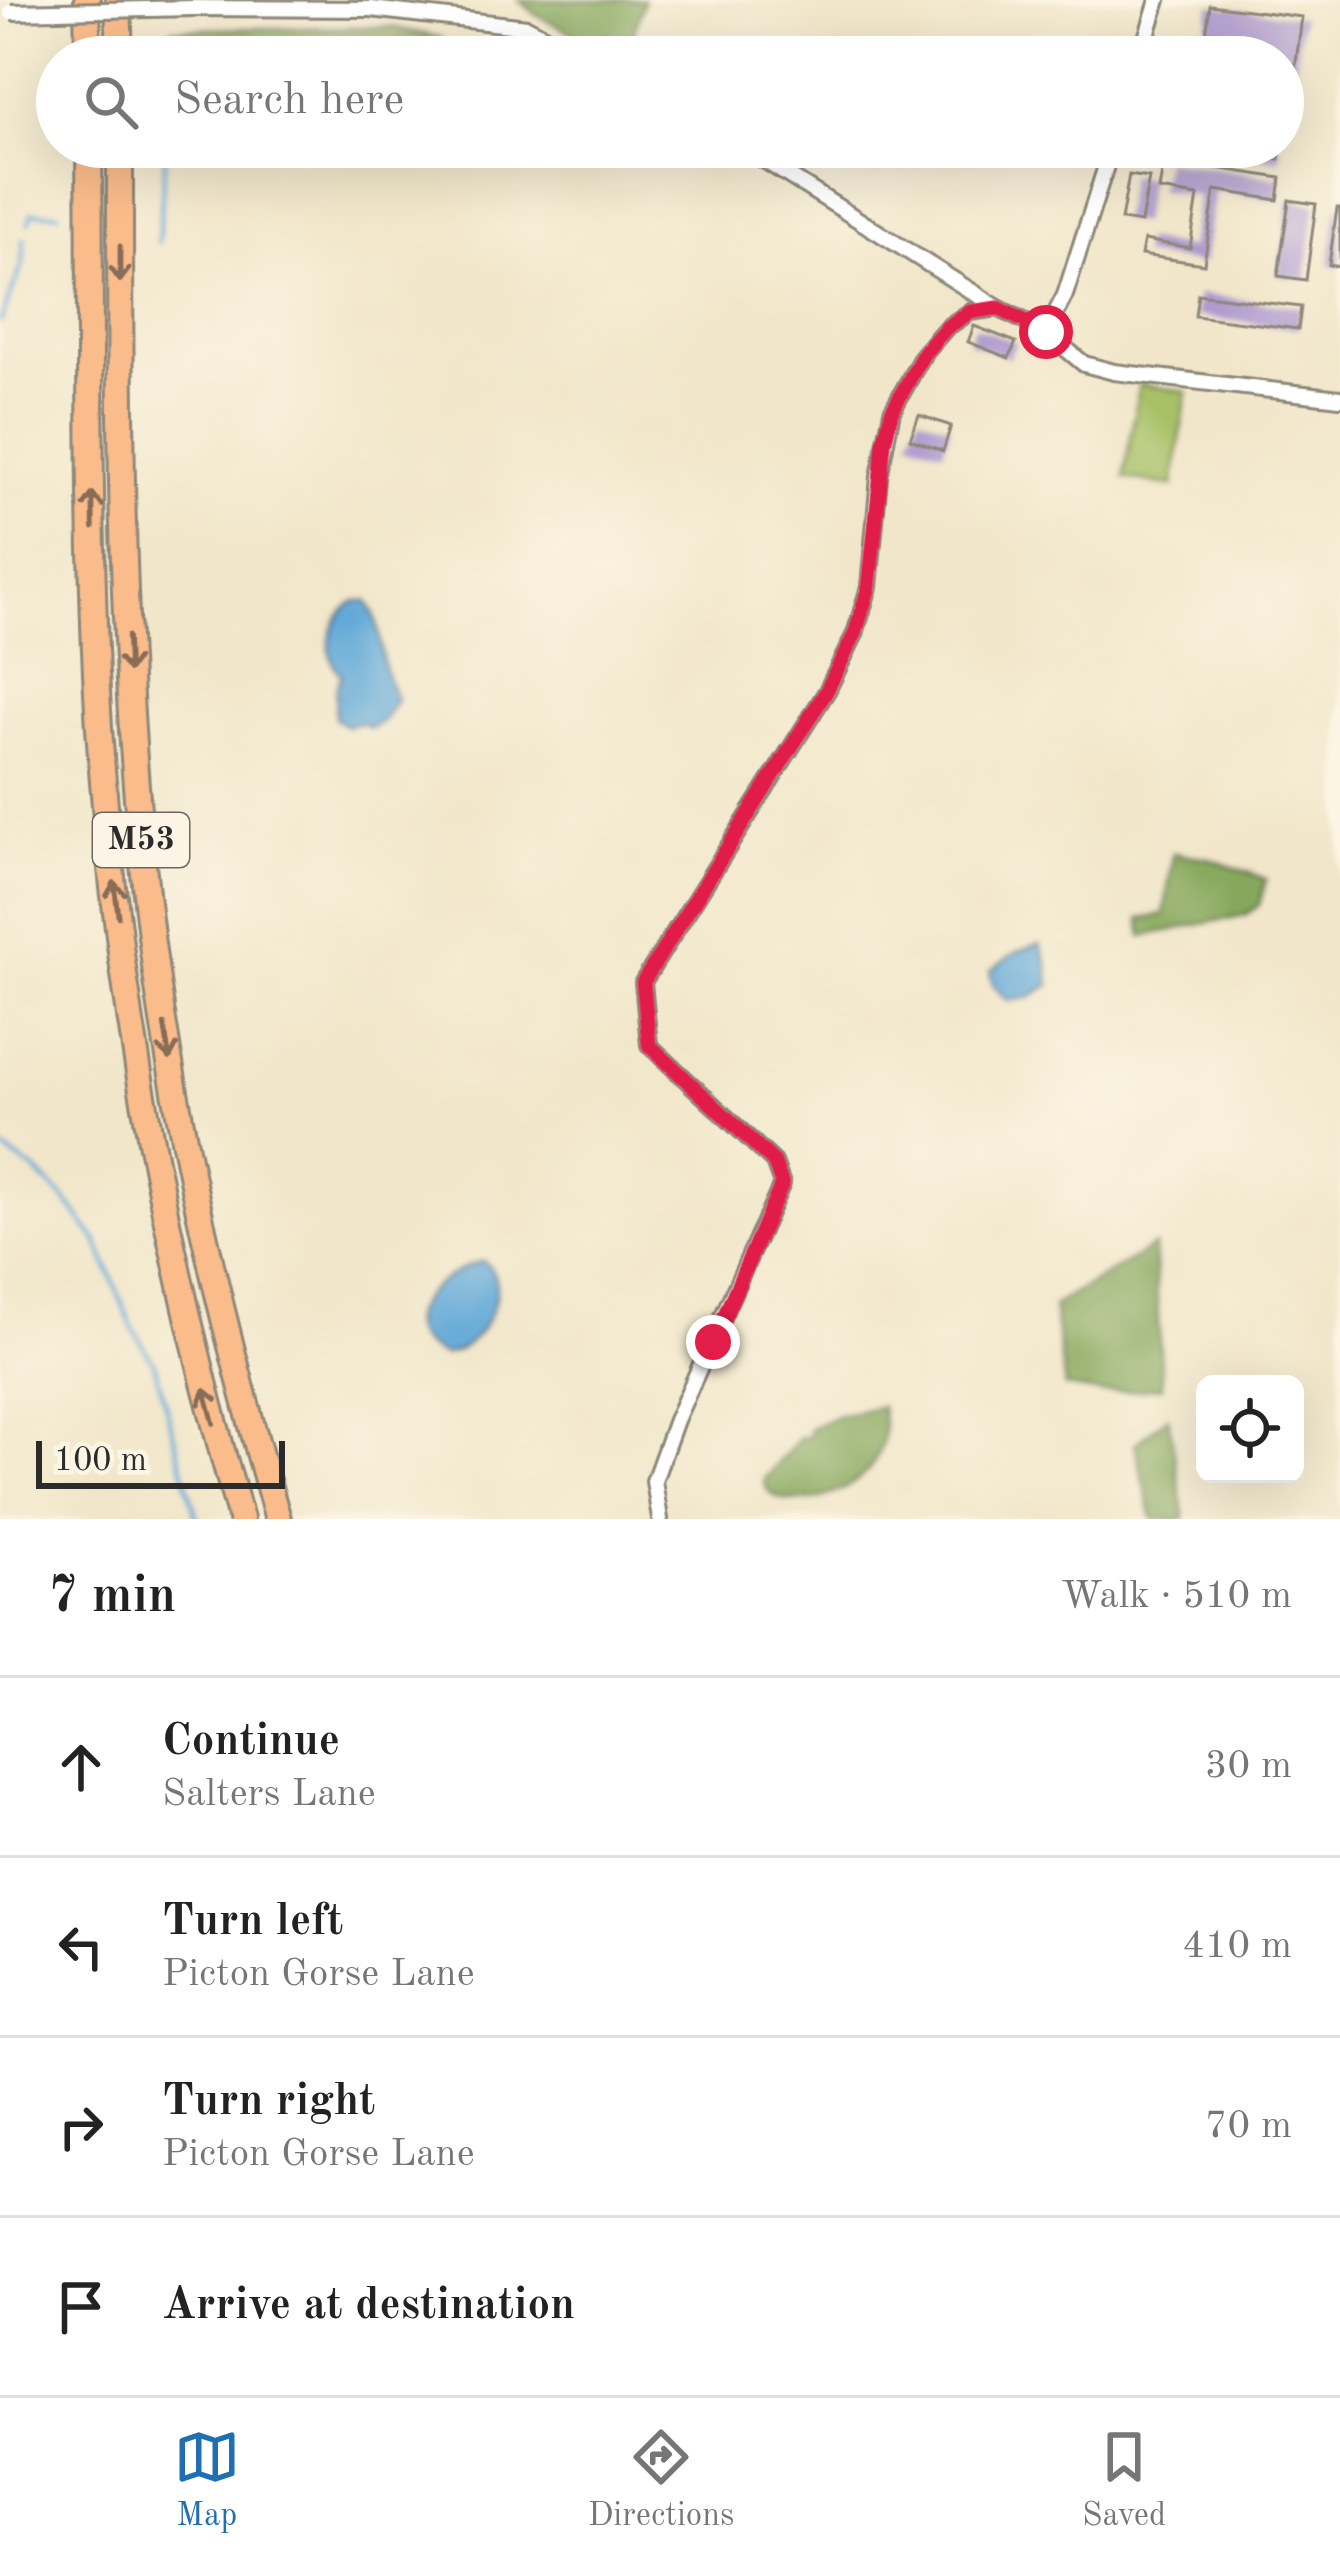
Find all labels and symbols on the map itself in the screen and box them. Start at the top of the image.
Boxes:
one-way arrow [109,244,131,283]
route start [1019,305,1073,359]
one-way arrow [82,491,105,530]
one-way arrow [116,634,139,673]
road number: M53 [93,813,189,867]
one-way arrow [104,881,126,920]
one-way arrow [157,1021,180,1060]
route end [686,1315,740,1369]
one-way arrow [197,1388,219,1426]
scale bar [36,1435,285,1488]

